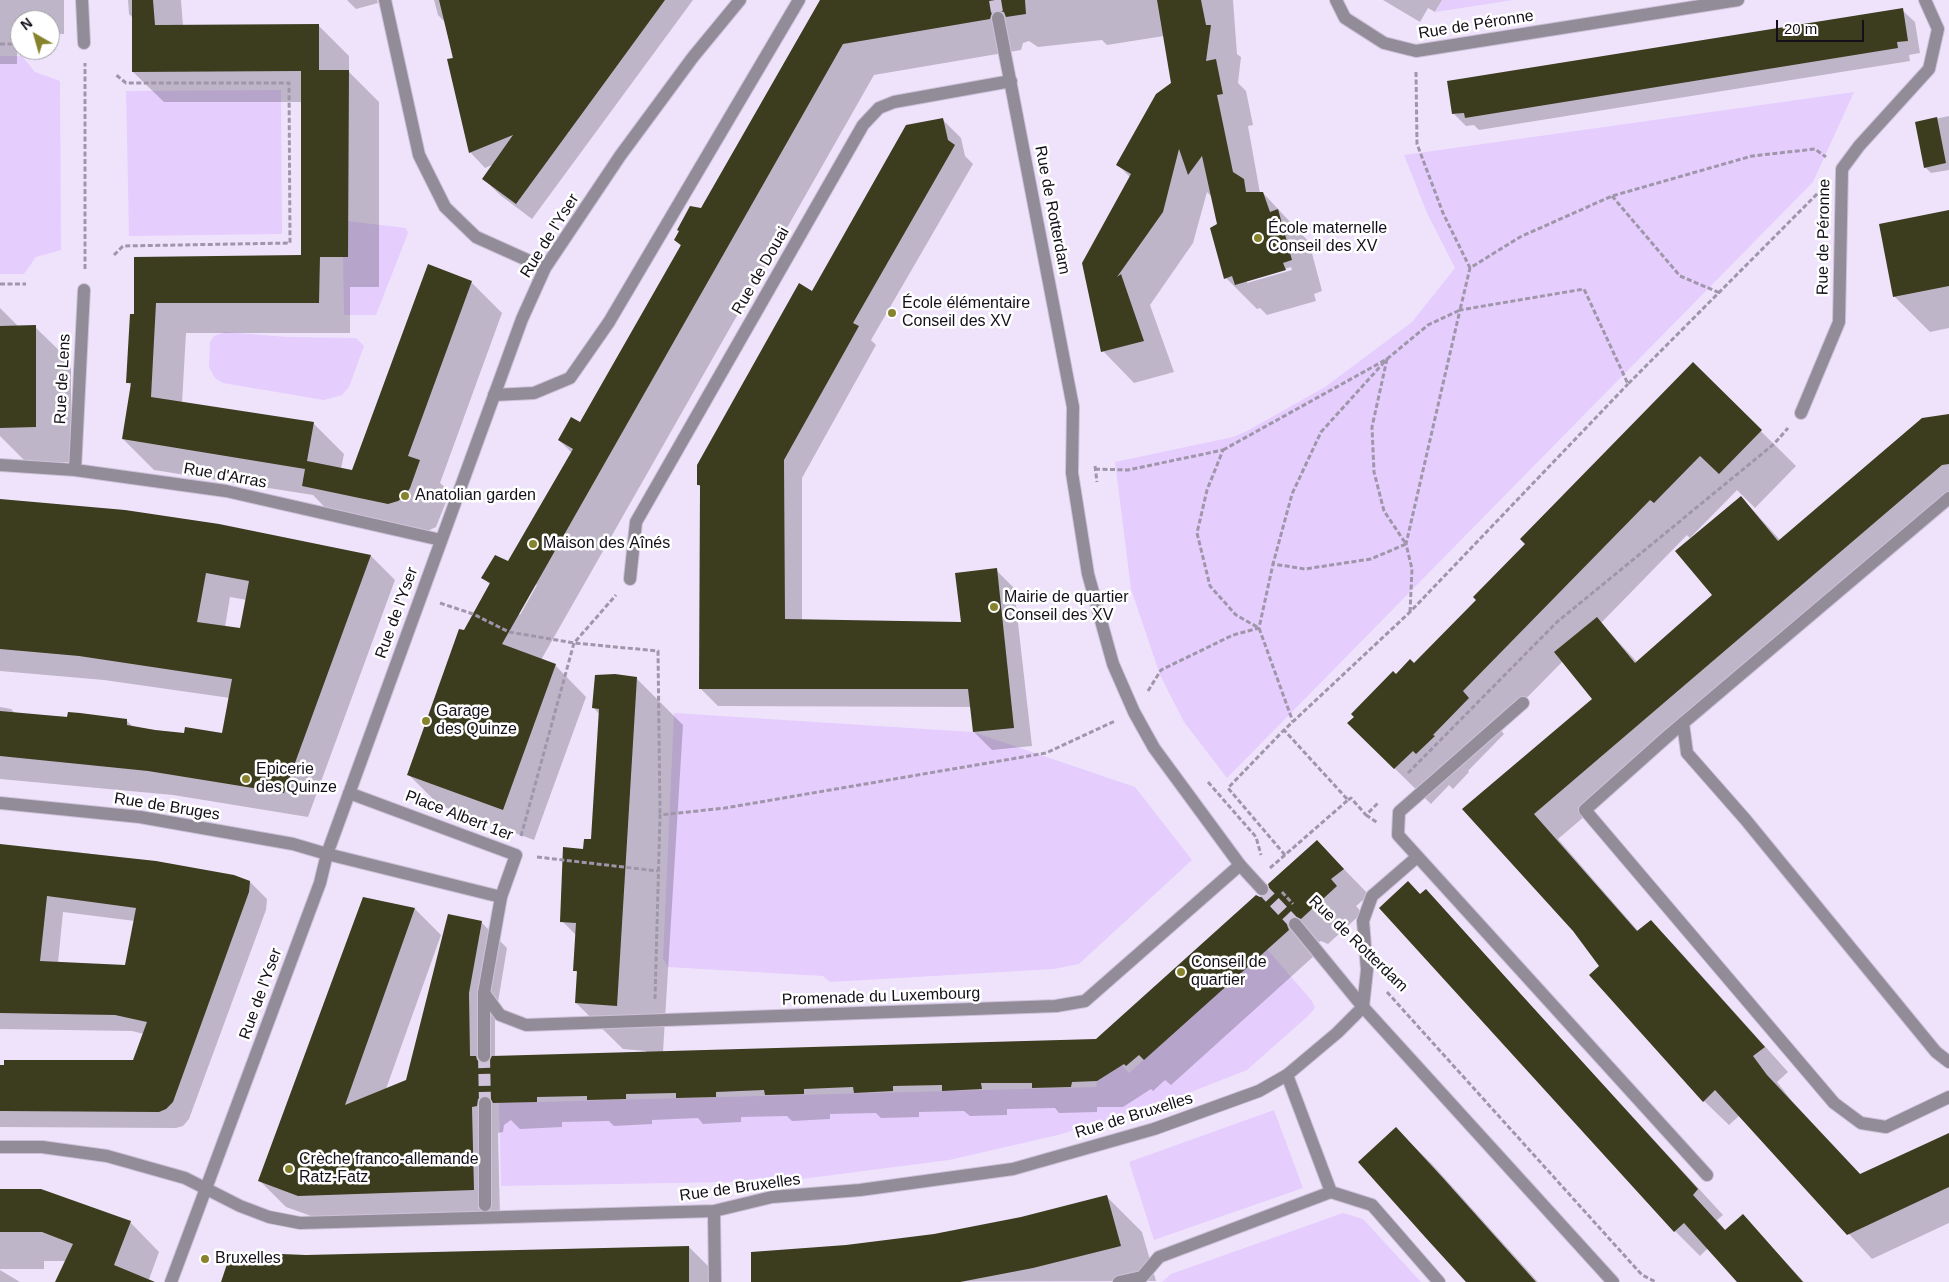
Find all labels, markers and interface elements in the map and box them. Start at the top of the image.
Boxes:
street label: Rue de Péronne [1417,6,1535,44]
north arrow [10,10,60,60]
scale bar [1779,10,1866,42]
text: N [17,15,35,33]
text: 20 m [1784,20,1817,37]
street label: Rue de Rotterdam [1030,144,1074,276]
street label: Rue de Péronne [1813,179,1835,295]
street label: Rue de l'Yser [517,190,583,282]
place label: École maternelle Conseil des XV [1268,219,1387,257]
street label: Rue de Douai [728,224,794,318]
marker: École maternelle Conseil des XV [1252,232,1264,244]
place label: École élémentaire Conseil des XV [902,294,1030,332]
marker: École élémentaire Conseil des XV [886,307,898,319]
street label: Rue de Lens [51,333,75,425]
street label: Rue d'Arras [182,459,268,493]
place label: Anatolian garden [415,486,536,506]
marker: Anatolian garden [399,490,411,502]
place label: Maison des Aînés [543,534,670,554]
marker: Maison des Aînés [527,538,539,550]
street label: Rue de l'Yser [372,565,422,661]
place label: Mairie de quartier Conseil des XV [1004,588,1128,626]
marker: Mairie de quartier Conseil des XV [988,601,1000,613]
place label: Garage des Quinze [436,702,517,740]
marker: Garage des Quinze [420,715,432,727]
place label: Epicerie des Quinze [256,760,337,798]
marker: Epicerie des Quinze [240,773,252,785]
street label: Place Albert 1er [402,787,516,845]
street label: Rue de Bruges [113,789,221,825]
street label: Rue de Rotterdam [1304,892,1412,996]
street label: Rue de l'Yser [236,946,286,1042]
place label: Conseil de quartier [1191,953,1267,991]
marker: Conseil de quartier [1175,966,1187,978]
street label: Promenade du Luxembourg [782,984,980,1010]
street label: Rue de Bruxelles [1073,1089,1195,1143]
place label: Crèche franco-allemande Ratz-Fatz [299,1150,479,1188]
marker: Crèche franco-allemande Ratz-Fatz [283,1163,295,1175]
street label: Rue de Bruxelles [678,1170,802,1206]
place label: Bruxelles [215,1249,281,1269]
marker: Bruxelles [199,1253,211,1265]

